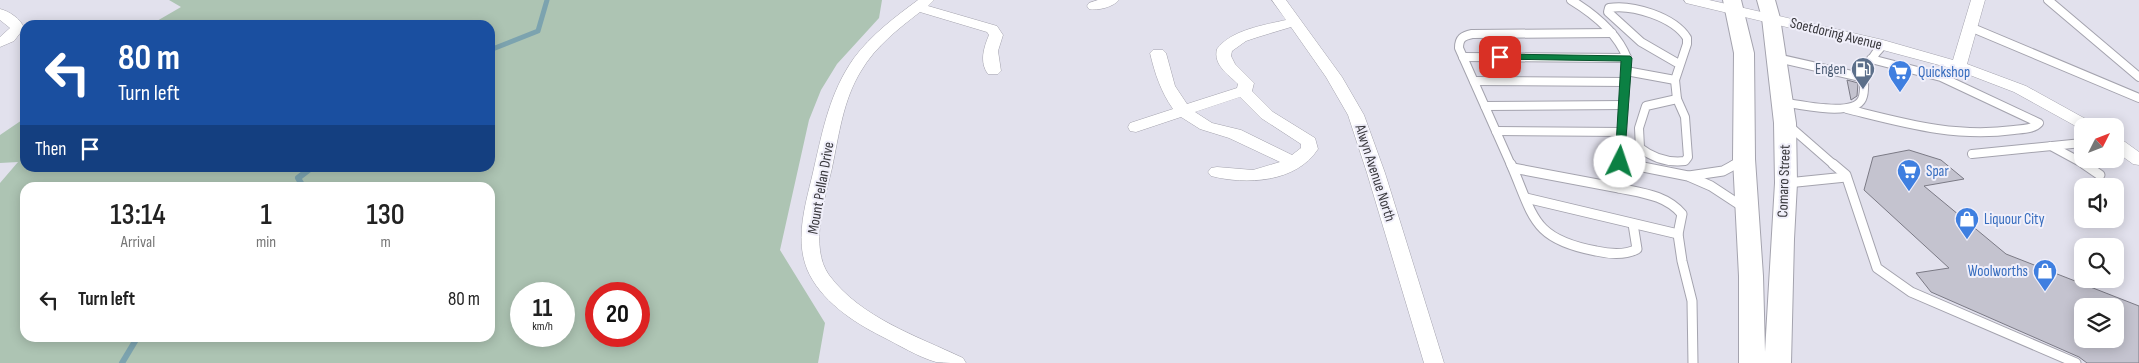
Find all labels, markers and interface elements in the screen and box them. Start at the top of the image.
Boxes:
street label: Soetdoring Avenue [1788,13,1884,55]
pin [1479,36,1521,78]
text: 80 m [118,37,180,80]
icon: left [35,40,100,105]
icon: arrive [1486,43,1514,71]
fuel station icon: Engen [1850,56,1876,90]
supermarket icon: Quickshop [1887,59,1913,93]
place label: Engen [1815,60,1846,79]
place label: Quickshop [1918,63,1970,82]
text: Turn left [118,80,180,107]
north arrow [2074,118,2124,168]
map controls [2074,118,2124,348]
street label: Alwyn Avenue North [1350,121,1400,224]
icon: arrive [76,135,104,163]
position arrow [1593,135,1645,187]
text: Then [35,138,66,161]
street label: Mount Pellan Drive [804,140,838,236]
street label: Comaro Street [1773,144,1795,218]
supermarket icon: Spar [1896,158,1922,192]
place label: Spar [1926,162,1949,181]
button: sound [2074,178,2124,228]
text: 13:14 [110,197,166,233]
text: 1 [260,197,272,233]
text: 130 [366,197,405,233]
shop icon: Liquour City [1954,206,1980,240]
place label: Liquour City [1984,210,2045,229]
text: Arrival [121,233,155,252]
text: min [256,233,276,252]
text: m [380,233,391,252]
button: search [2074,238,2124,288]
shop icon: Woolworths [2032,258,2058,292]
place label: Woolworths [1968,262,2028,281]
speed limit sign: 20 [585,282,650,347]
icon: left [35,286,63,314]
text: Turn left [78,288,135,311]
text: 80 m [448,288,480,311]
text: 11 [533,293,552,324]
button: layers [2074,298,2124,348]
text: km/h [532,319,553,334]

